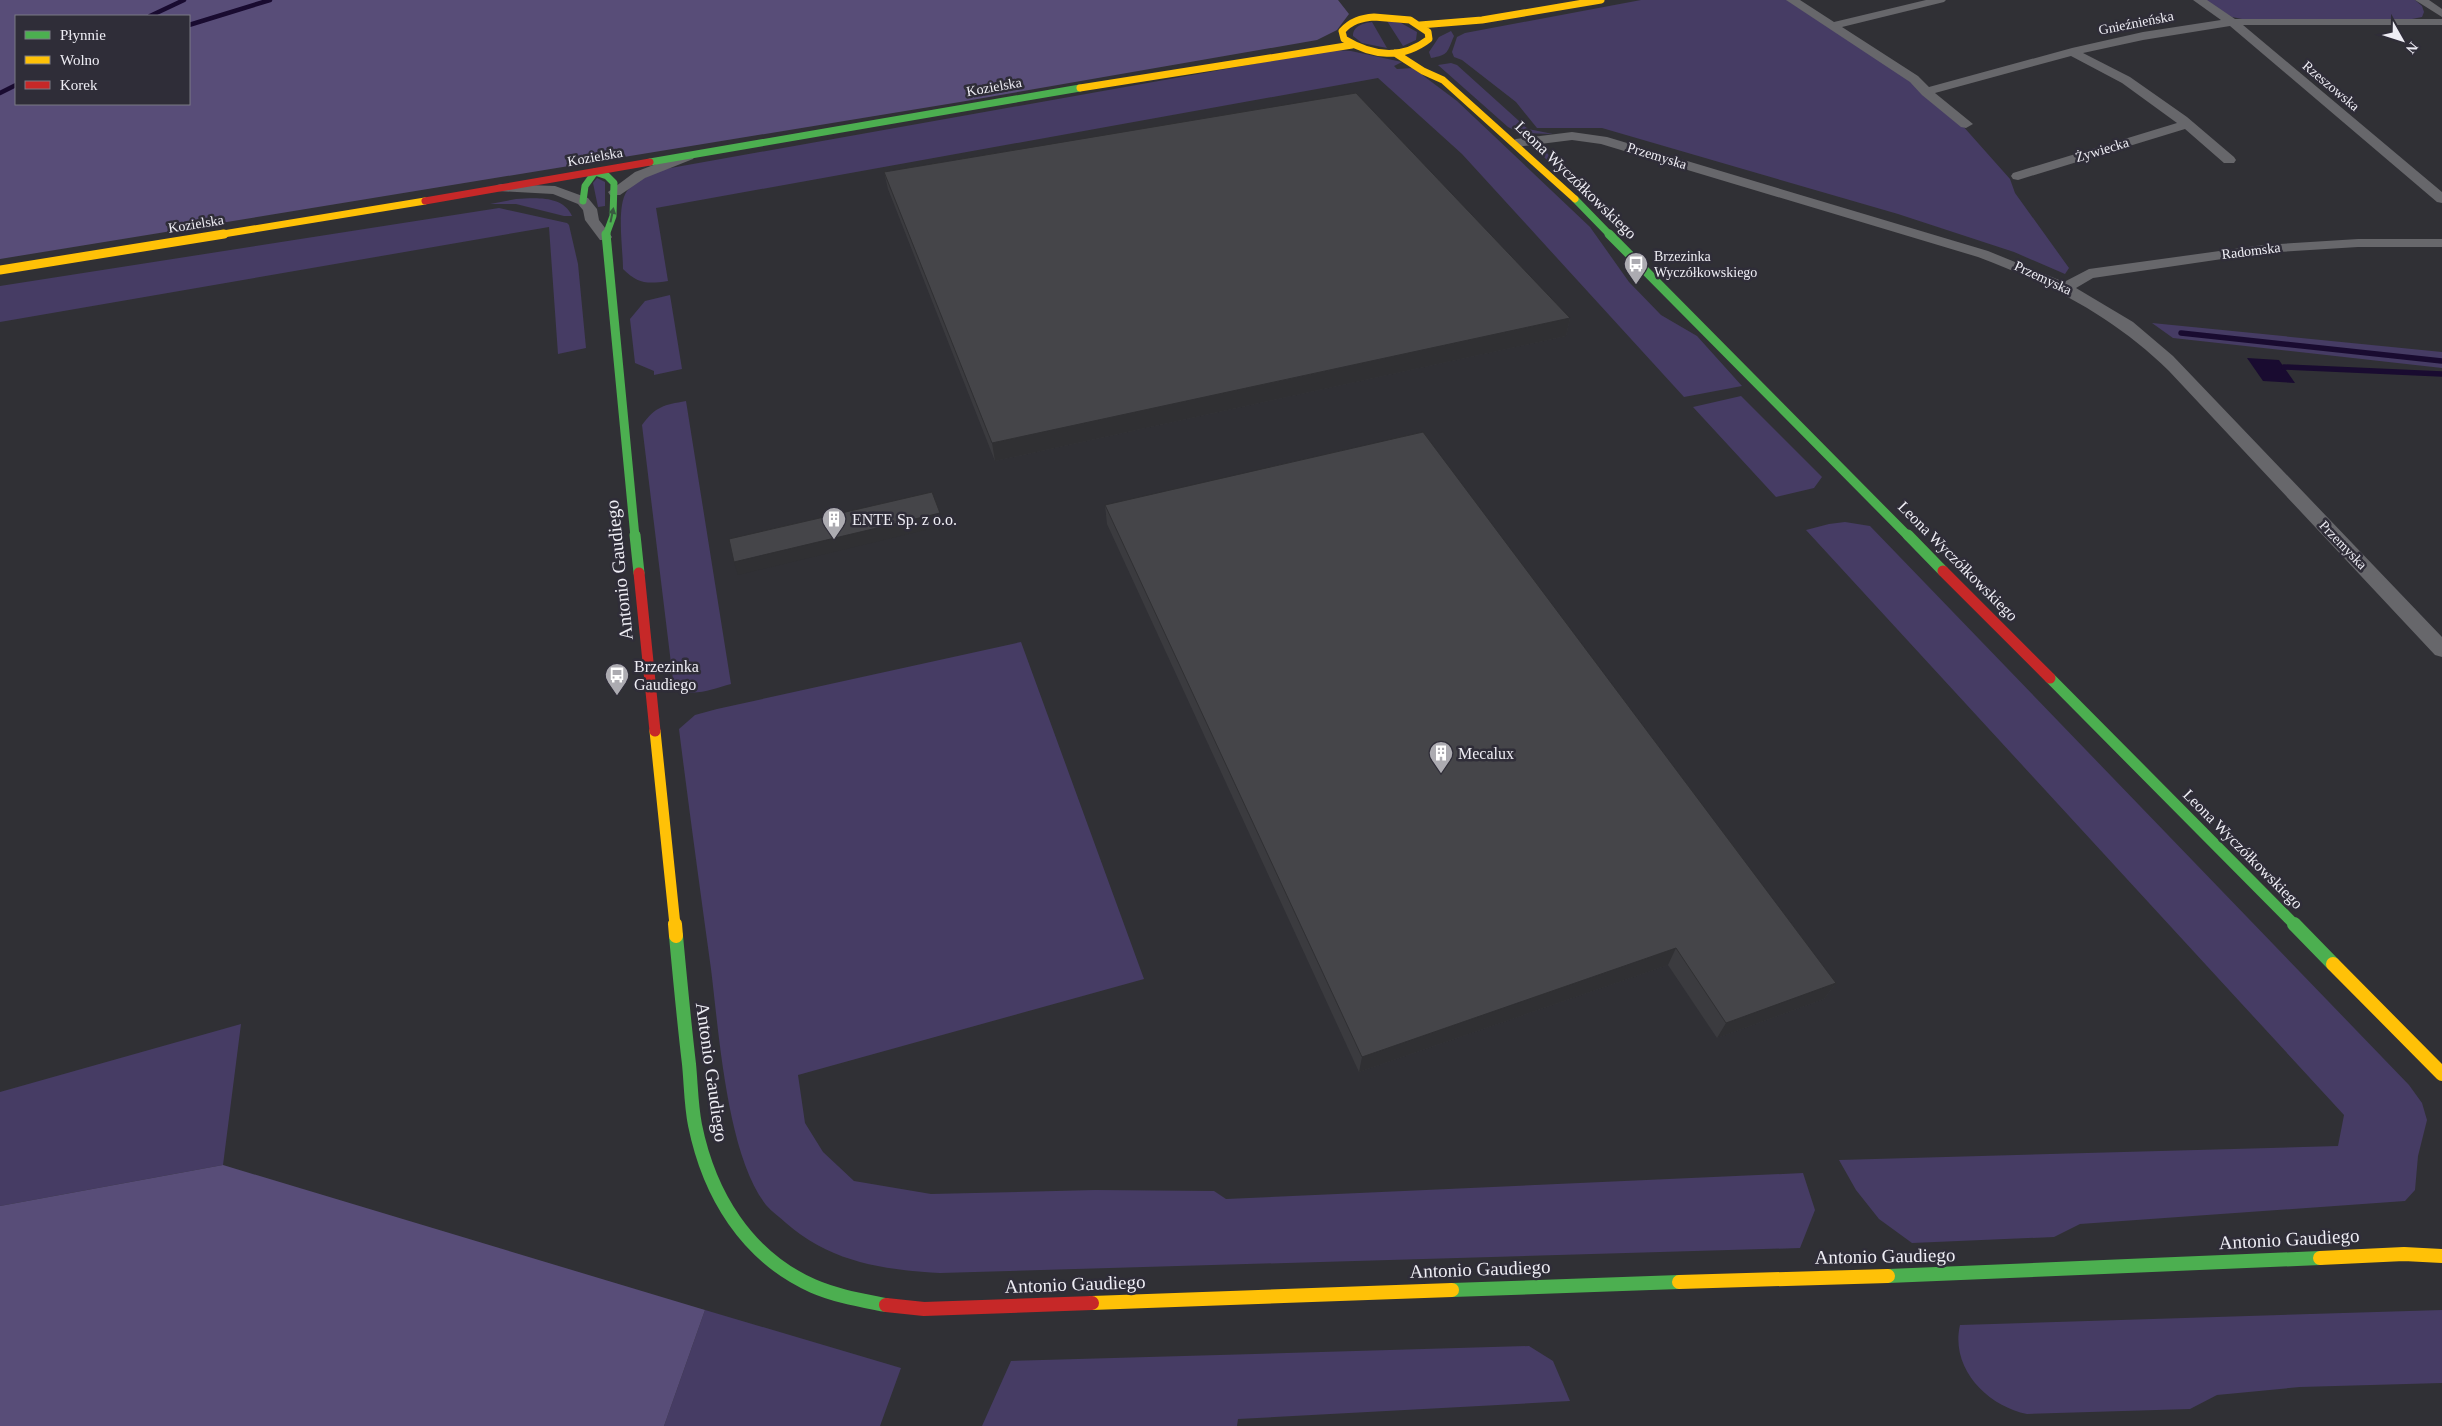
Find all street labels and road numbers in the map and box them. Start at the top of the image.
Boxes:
street label: Gnieźnieńska [2097,8,2176,38]
street label: Rzeszowska [2300,58,2363,114]
street label: Kozielska [965,75,1024,99]
street label: Leona Wyczółkowskiego [1511,118,1640,243]
street label: Żywiecka [2073,135,2131,165]
street label: Przemyska [1625,140,1689,172]
street label: Kozielska [566,145,625,169]
street label: Kozielska [167,212,226,236]
street label: Radomska [2221,240,2282,262]
street label: Przemyska [2012,258,2075,298]
street label: Leona Wyczółkowskiego [1894,498,2021,625]
street label: Antonio Gaudiego [601,499,637,641]
street label: Przemyska [2316,518,2370,573]
street label: Leona Wyczółkowskiego [2179,786,2306,913]
street label: Antonio Gaudiego [692,1001,732,1143]
street label: Antonio Gaudiego [2218,1225,2360,1253]
street label: Antonio Gaudiego [1814,1244,1956,1268]
street label: Antonio Gaudiego [1409,1256,1551,1282]
street label: Antonio Gaudiego [1004,1271,1146,1297]

